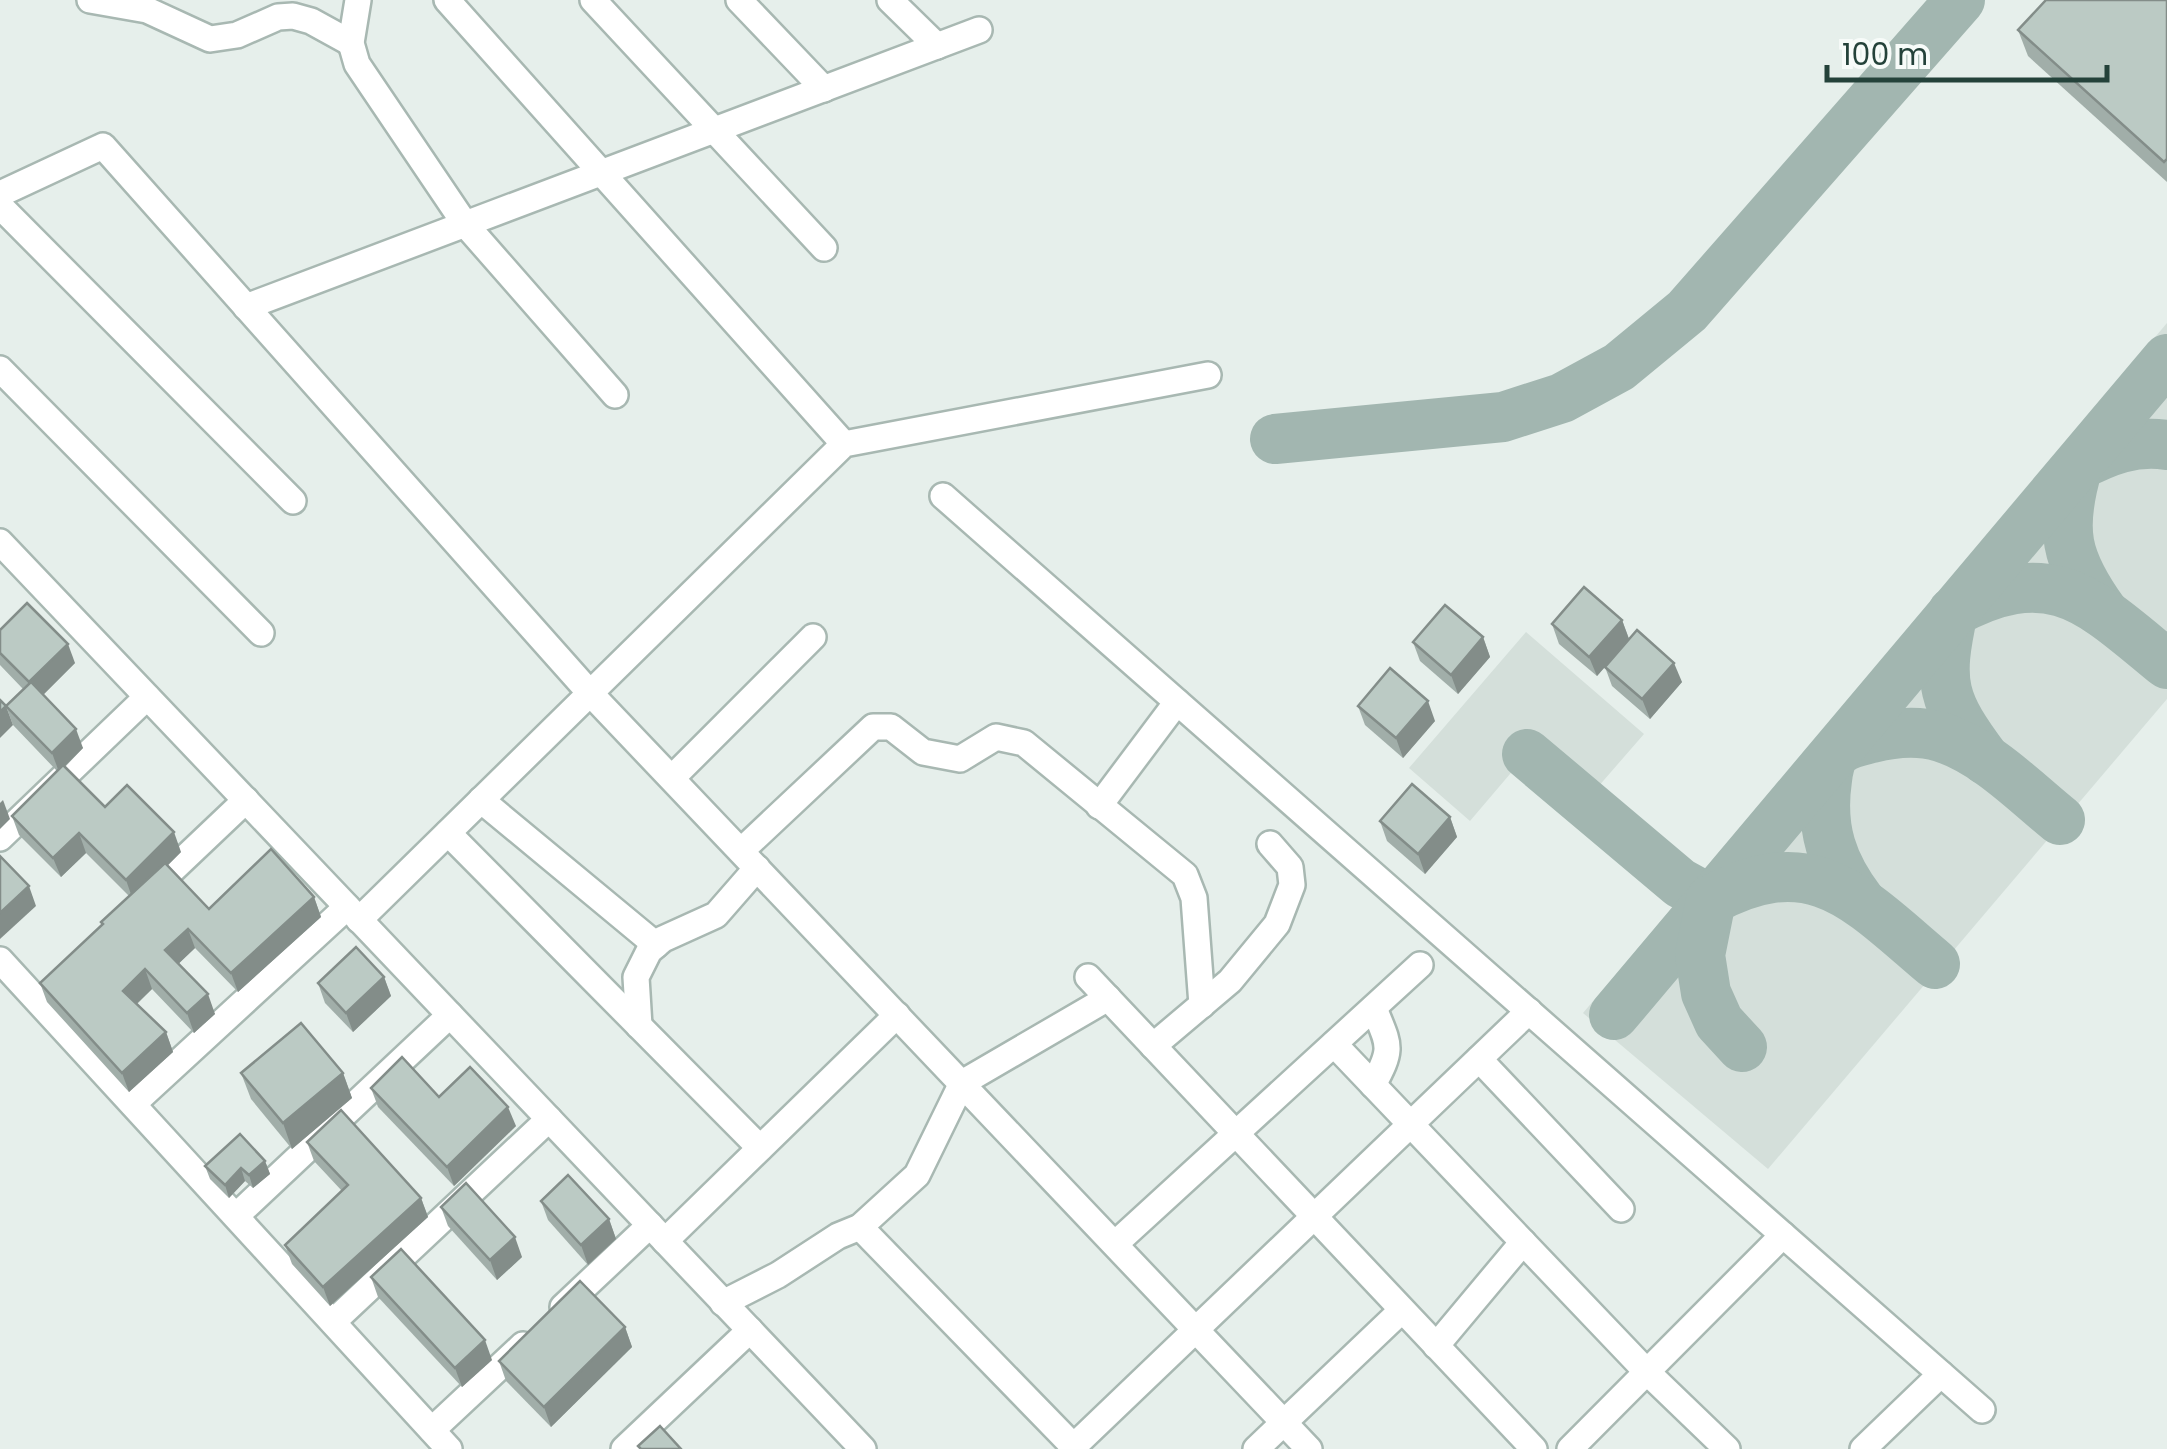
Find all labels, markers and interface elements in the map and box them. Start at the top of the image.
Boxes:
scale bar [1827,20,2107,82]
text: 100 m [1842,33,1928,76]

